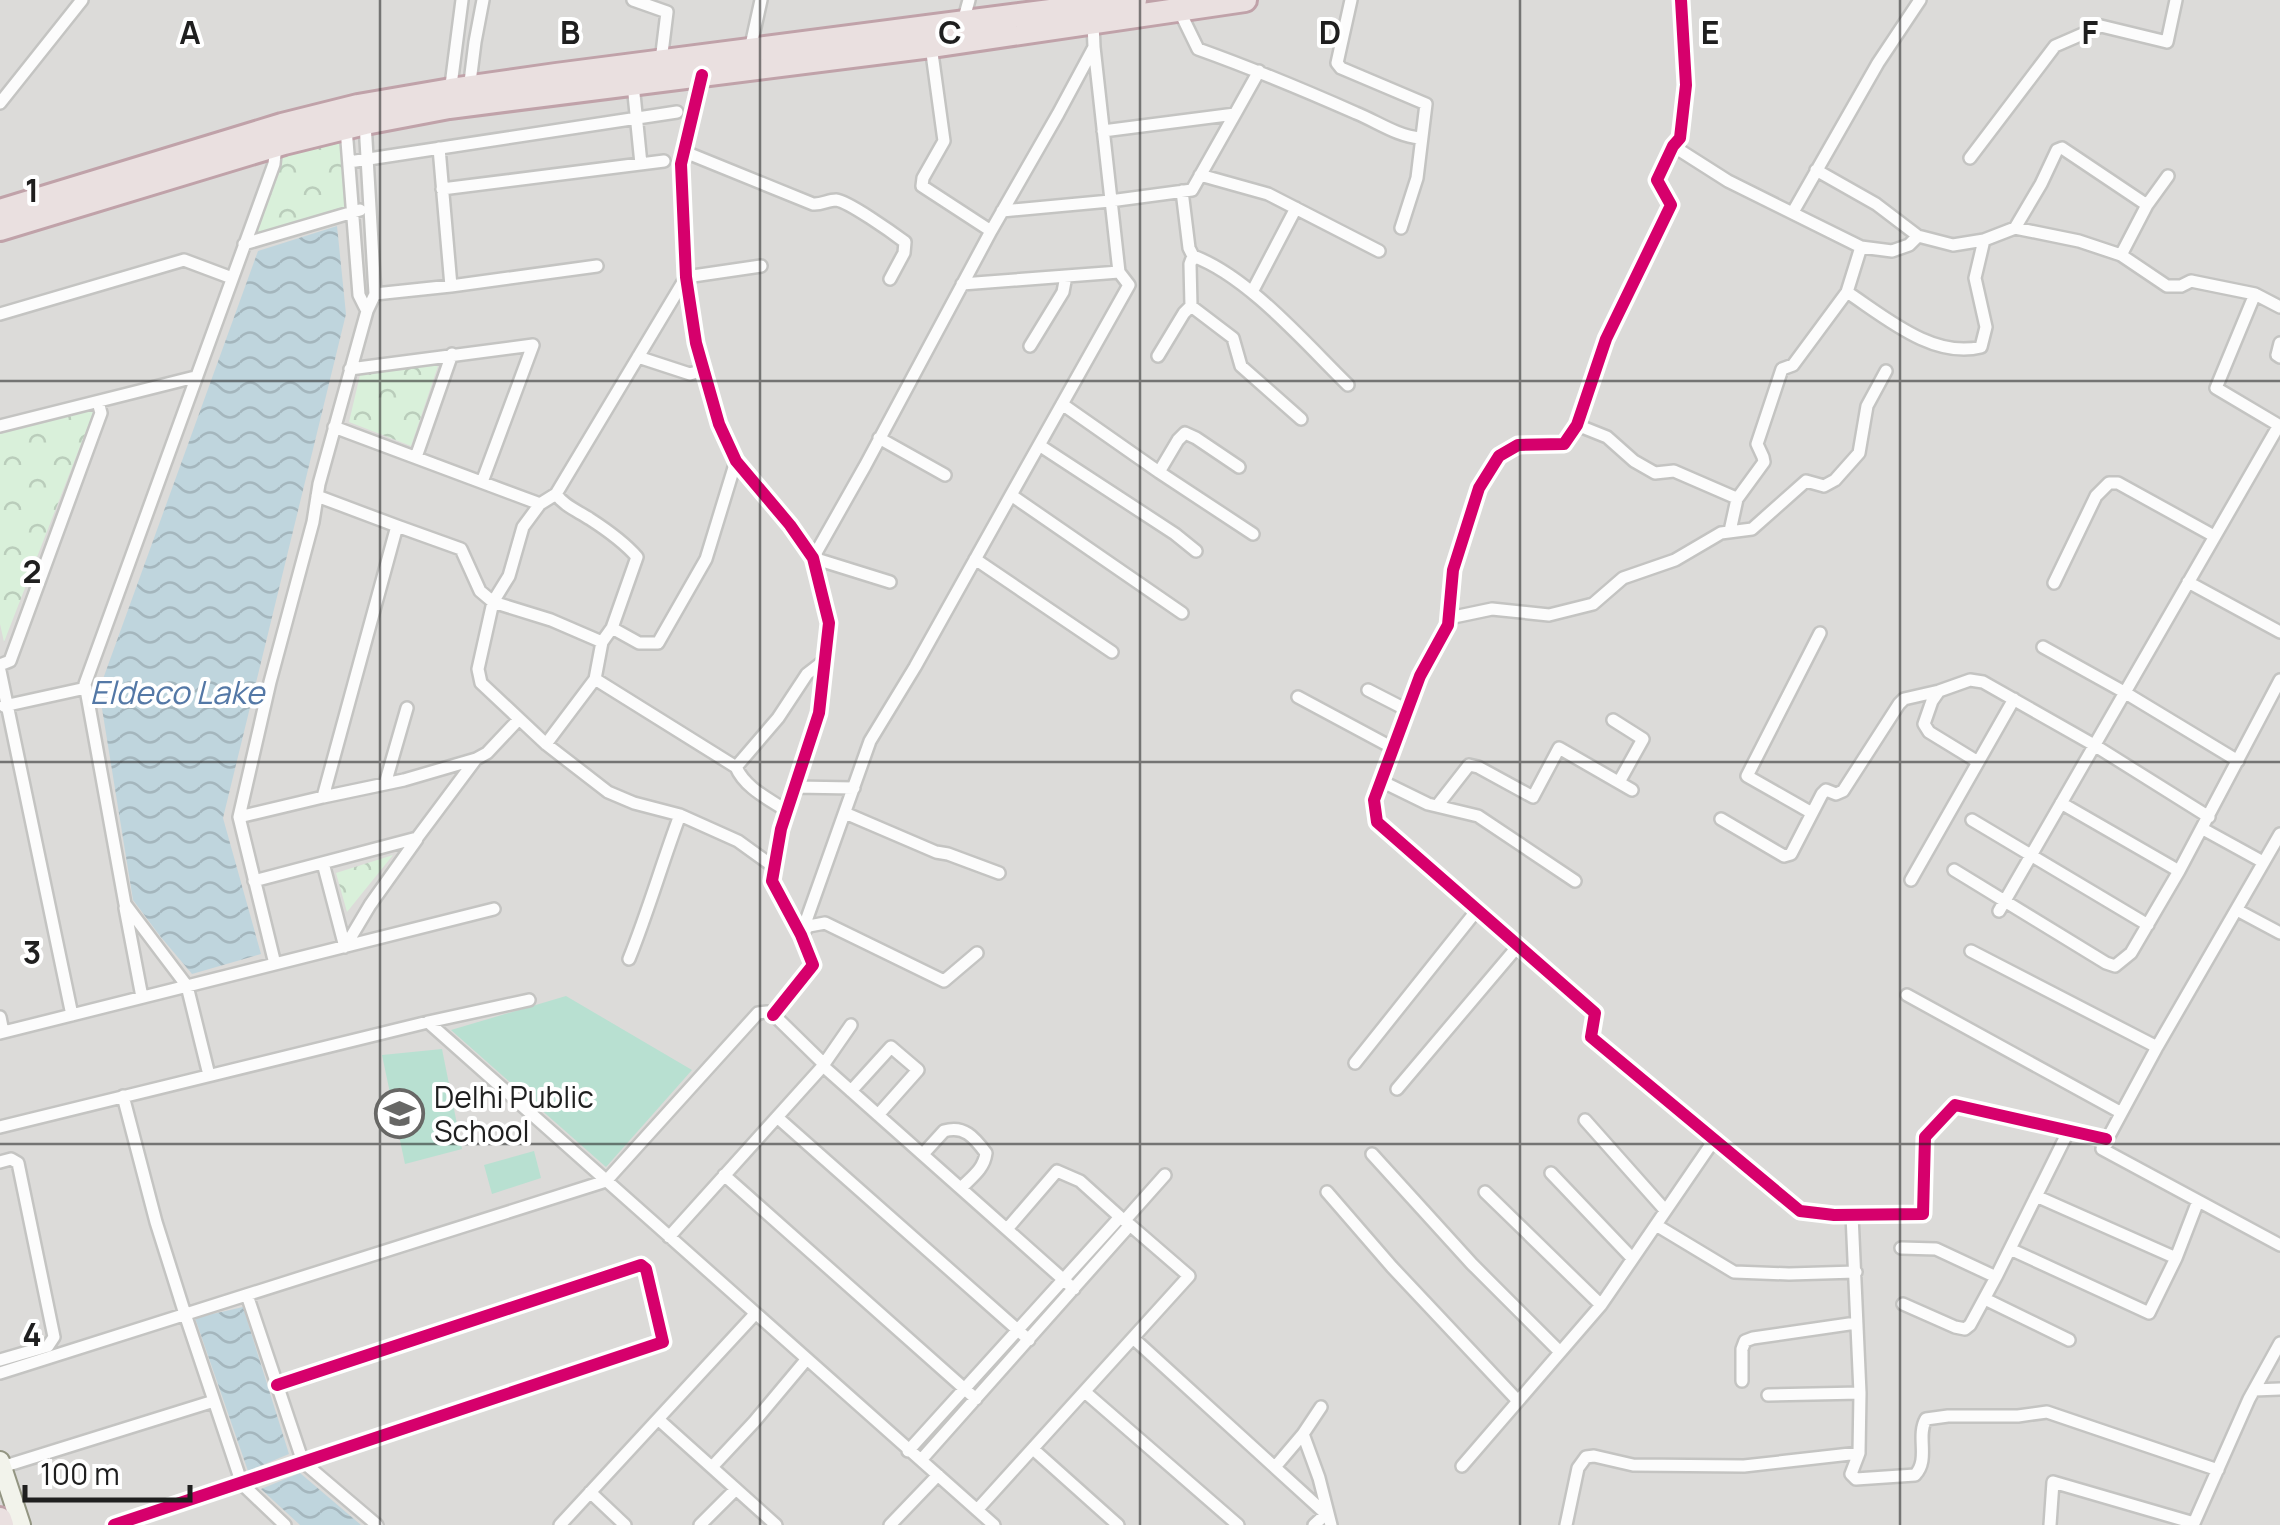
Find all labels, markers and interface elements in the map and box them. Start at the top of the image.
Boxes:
text: A [179,10,201,54]
text: B [560,10,580,54]
text: C [938,10,962,54]
text: D [1319,10,1341,54]
text: E [1701,10,1719,54]
text: F [2082,10,2099,54]
text: 1 [25,168,39,212]
text: 2 [22,549,42,593]
water label: Eldeco Lake [90,670,266,714]
text: 3 [23,930,41,974]
place label: Delhi Public School [434,1076,594,1151]
school or university icon: Delhi Public School [373,1087,425,1139]
text: 4 [22,1312,42,1356]
scale bar [25,1440,190,1502]
text: 100 m [40,1453,120,1494]

